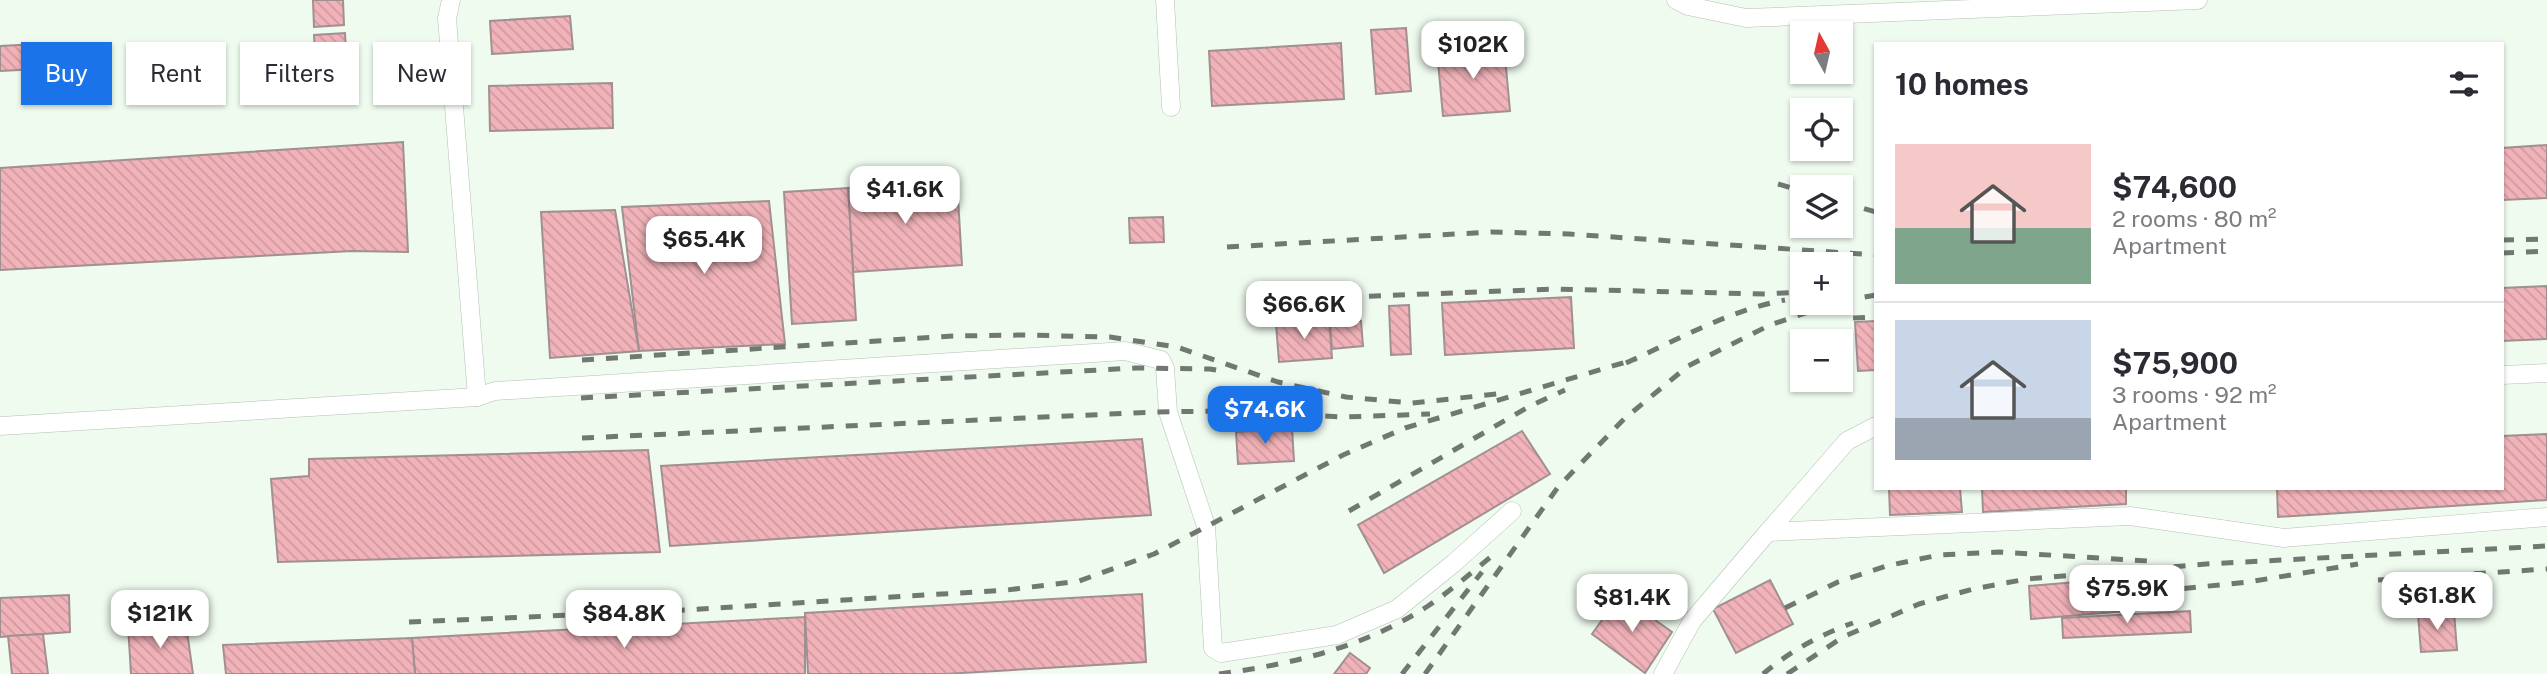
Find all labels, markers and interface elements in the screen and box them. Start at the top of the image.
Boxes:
north arrow [1790,21,1853,84]
map controls [1790,21,1853,392]
pin: $102K [1424,22,1522,81]
text: $102K [1437,30,1509,57]
chip: Buy [21,42,112,105]
chip: Rent [126,42,226,105]
chip: Filters [240,42,359,105]
chip: New [373,42,471,105]
icon: filters [2445,65,2483,103]
text: 10 homes [1895,66,2029,102]
button: locate [1790,98,1853,161]
pin: $41.6K [848,166,962,226]
text: $74,600 [2112,169,2237,205]
icon: home [1951,172,2035,256]
text: $41.6K [866,175,944,202]
button: layers [1790,175,1853,238]
text: 2 rooms · 80 m² [2112,205,2277,232]
pin: $65.4K [647,216,761,276]
text: $65.4K [662,225,746,252]
text: Apartment [2112,232,2227,259]
button: + [1790,252,1853,315]
pin: $66.6K [1247,282,1361,341]
text: $66.6K [1262,290,1346,317]
button: − [1790,329,1853,392]
text: $75,900 [2112,345,2238,381]
icon: home [1951,348,2035,432]
text: 3 rooms · 92 m² [2112,381,2277,408]
pin: $74.6K [1208,386,1322,446]
text: $74.6K [1224,395,1306,422]
text: Apartment [2112,408,2227,435]
pin: $75.9K [2070,566,2184,625]
pin: $61.8K [2380,572,2494,632]
pin: $81.4K [1575,574,1689,634]
text: $75.9K [2085,574,2169,601]
text: $61.8K [2398,581,2476,608]
text: $81.4K [1593,583,1671,610]
pin: $121K [111,590,209,650]
pin: $84.8K [567,590,681,650]
text: $121K [127,599,193,626]
text: $84.8K [582,599,666,626]

